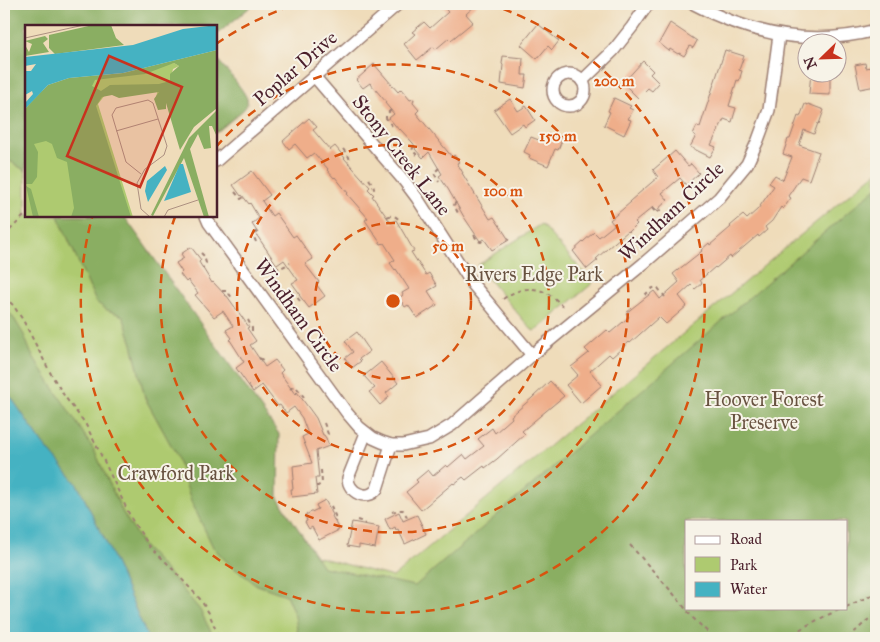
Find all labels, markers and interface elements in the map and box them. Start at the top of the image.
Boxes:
inset map [25,25,218,218]
street label: Poplar Drive [248,25,342,111]
north arrow [798,32,848,82]
text: N [800,54,821,72]
text: 200 m [594,72,635,90]
street label: Stony Creek Lane [347,90,457,220]
text: 150 m [539,127,577,145]
street label: Windham Circle [614,156,728,266]
text: 100 m [483,182,523,200]
text: 50 m [432,237,464,255]
street label: Windham Circle [250,253,348,377]
park label: Rivers Edge Park [465,262,604,287]
centre of rings [384,292,402,310]
park label: Hoover Forest Preserve [704,387,824,434]
park label: Crawford Park [117,461,235,485]
legend [685,520,848,610]
text: Road [730,530,762,548]
text: Park [730,556,757,574]
text: Water [730,580,767,598]

